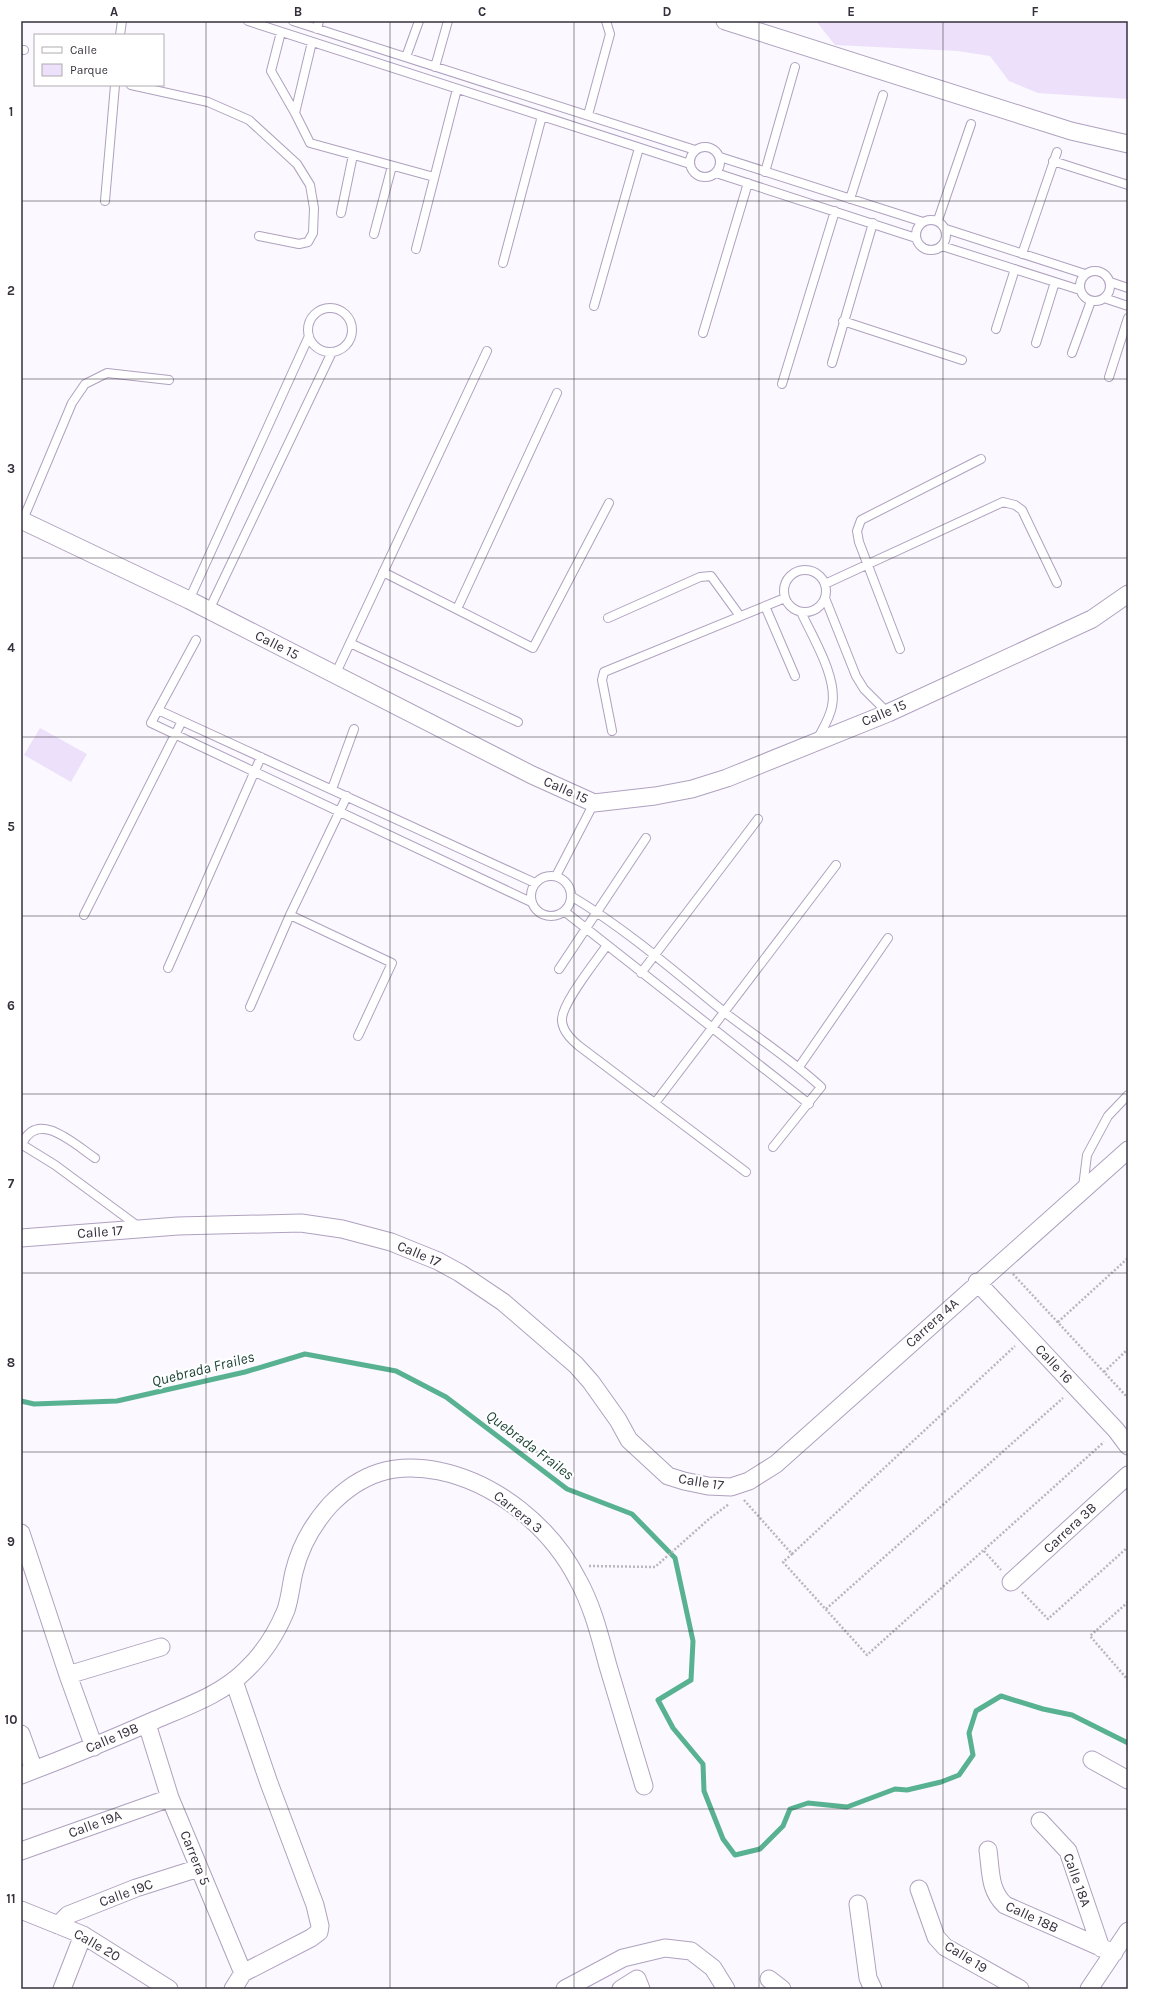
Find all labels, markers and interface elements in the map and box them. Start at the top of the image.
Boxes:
text: A [110,4,118,19]
text: B [294,4,302,19]
text: C [478,4,486,19]
text: D [663,4,672,19]
text: E [847,4,855,19]
text: F [1031,4,1039,19]
legend [34,34,164,86]
text: Calle [70,43,97,57]
text: Parque [70,63,108,77]
text: 1 [9,104,13,119]
text: 2 [7,283,15,298]
text: 3 [7,461,15,476]
street label: Calle 15 [252,627,302,663]
text: 4 [7,640,15,655]
street label: Calle 15 [859,696,909,730]
street label: Calle 15 [541,773,591,807]
text: 5 [7,819,15,834]
text: 6 [7,998,15,1013]
text: 7 [8,1176,15,1191]
street label: Calle 17 [77,1222,124,1242]
street label: Calle 17 [395,1237,444,1271]
street label: Carrera 4A [902,1295,962,1351]
street label: Calle 16 [1032,1341,1076,1387]
water label: Quebrada Frailes [150,1348,256,1390]
text: 8 [7,1355,15,1370]
water label: Quebrada Frailes [483,1406,577,1484]
street label: Calle 17 [677,1470,725,1494]
street label: Carrera 3 [490,1487,546,1537]
street label: Carrera 3B [1040,1499,1100,1557]
text: 9 [7,1534,15,1549]
text: 10 [5,1712,17,1727]
street label: Calle 19B [83,1719,141,1757]
street label: Calle 19A [66,1807,124,1841]
street label: Carrera 5 [176,1828,214,1888]
street label: Calle 18A [1059,1851,1095,1909]
street label: Calle 19C [97,1875,155,1911]
text: 11 [6,1891,16,1906]
street label: Calle 18B [1003,1897,1061,1937]
street label: Calle 20 [71,1925,123,1965]
street label: Calle 19 [941,1937,991,1977]

